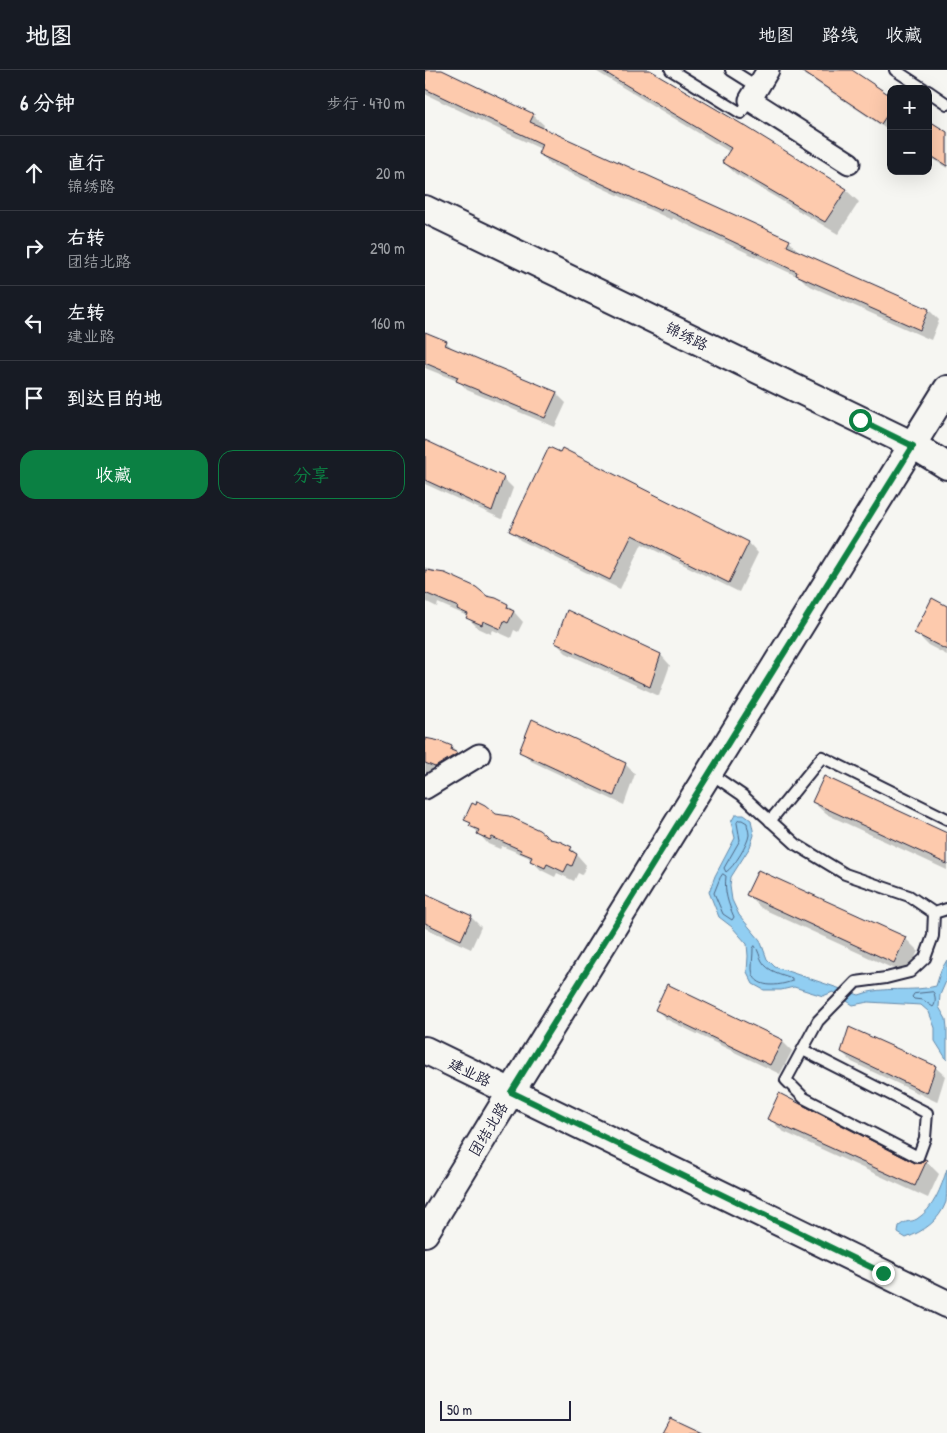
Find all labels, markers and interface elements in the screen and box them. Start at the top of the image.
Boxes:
text: 地图 [25,19,73,51]
text: 地图 [758,22,794,47]
text: 路线 [822,22,858,47]
text: 收藏 [886,22,922,47]
map controls [887,85,932,175]
button: + [887,85,932,130]
text: 6 分钟 [20,88,75,117]
text: 步行 · 470 m [327,92,405,114]
button: − [887,130,932,175]
text: 直行 [67,149,105,175]
icon: ahead [20,159,48,187]
text: 20 m [376,162,405,184]
text: 锦绣路 [67,175,115,197]
text: 右转 [67,224,105,250]
icon: right [20,234,48,262]
text: 290 m [370,237,405,259]
text: 团结北路 [67,250,131,272]
text: 左转 [67,299,105,325]
icon: left [20,309,48,337]
text: 160 m [371,312,405,334]
street label: 锦绣路 [662,317,712,355]
text: 建业路 [67,325,115,347]
icon: arrive [20,384,48,412]
text: 到达目的地 [67,385,162,411]
route start [849,409,872,432]
button: 收藏 [20,450,208,499]
button: 分享 [218,450,405,499]
street label: 建业路 [445,1053,495,1091]
street label: 团结北路 [464,1098,512,1160]
route end [872,1262,895,1285]
scale bar [440,1398,571,1421]
text: 50 m [447,1400,472,1419]

